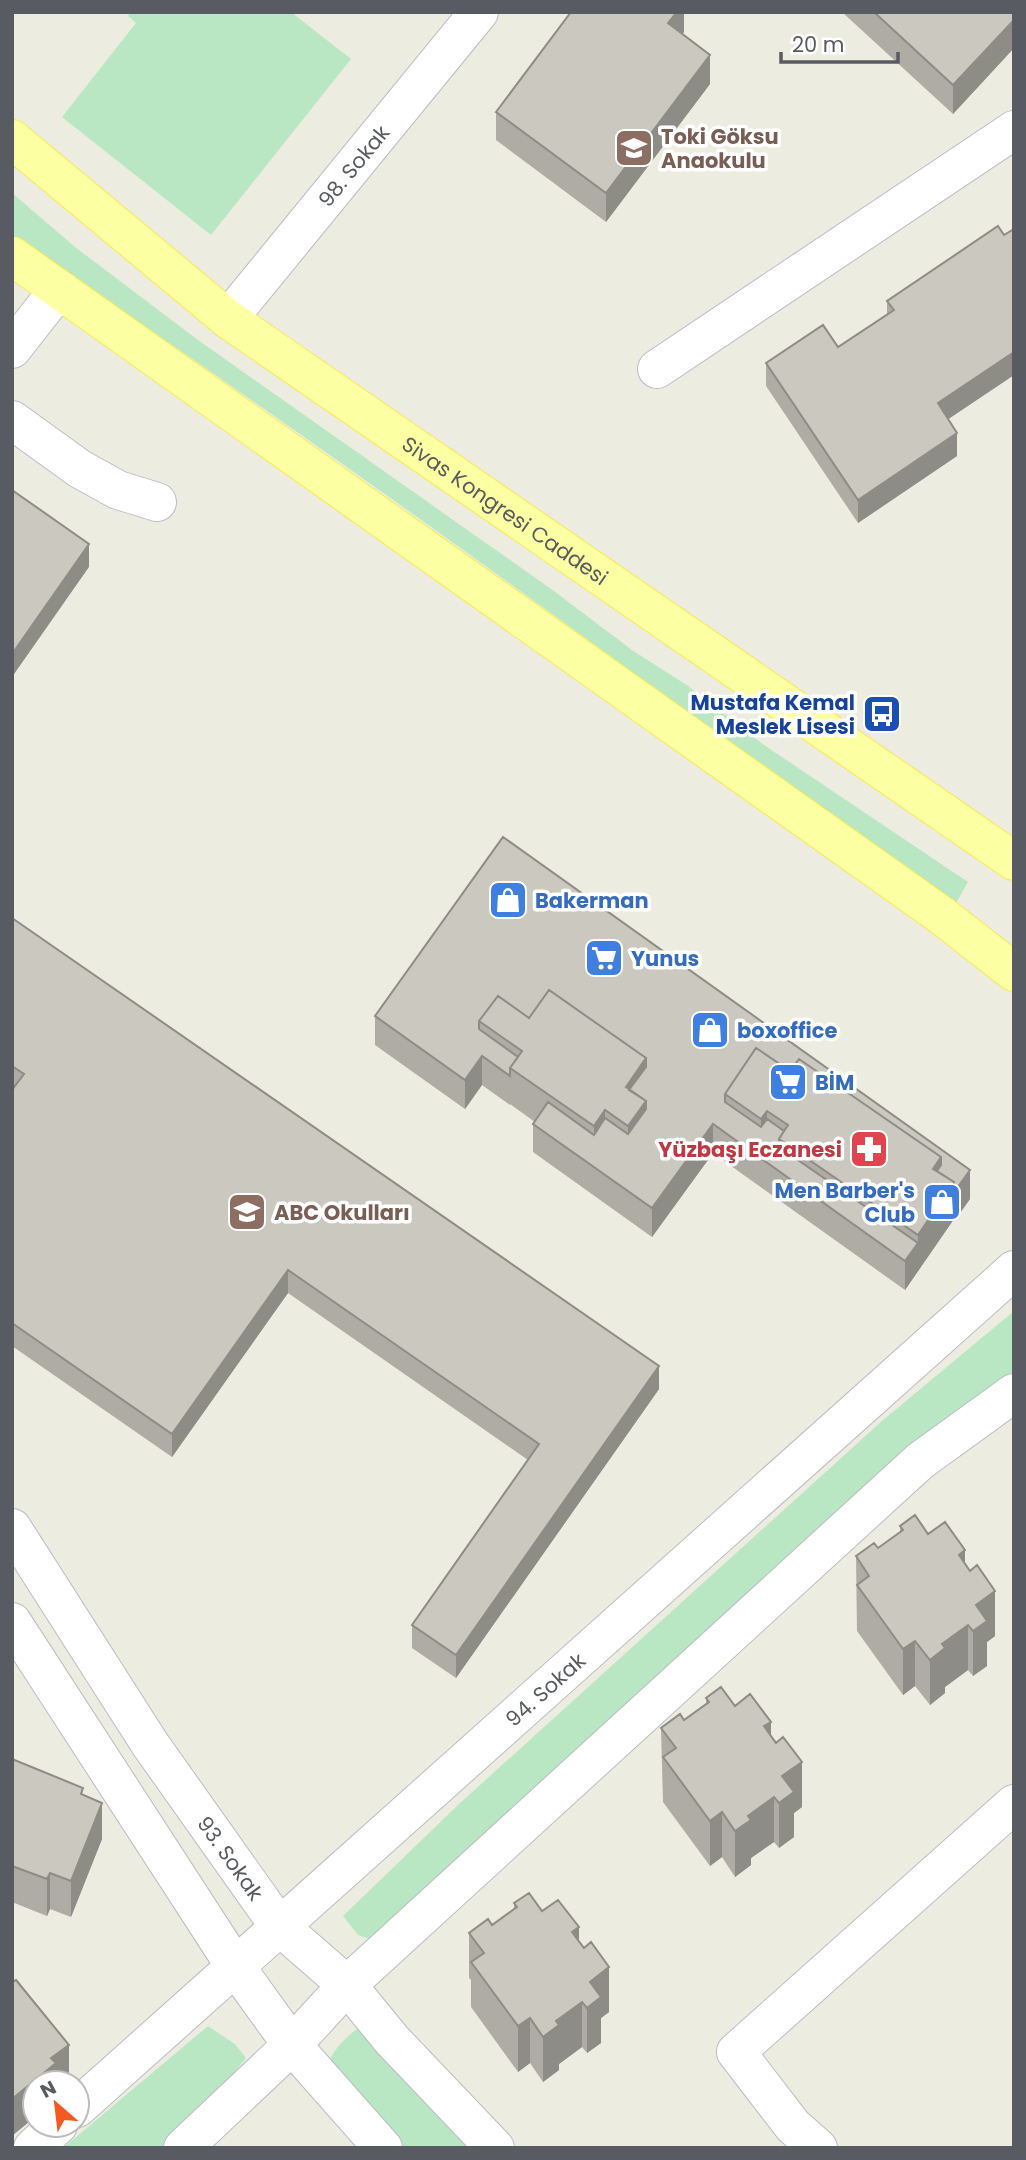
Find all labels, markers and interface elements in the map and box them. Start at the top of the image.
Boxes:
scale bar [781,21,898,65]
text: 20 m [792,30,845,59]
street label: 98. Sokak [311,118,396,213]
place label: Toki Göksu Anaokulu [661,122,779,175]
school or university icon: Toki Göksu Anaokulu [613,127,655,169]
street label: Sivas Kongresi Caddesi [396,429,614,592]
place label: Mustafa Kemal Meslek Lisesi [691,688,855,741]
bus stop icon: Mustafa Kemal Meslek Lisesi [861,693,903,735]
shop icon: Bakerman [487,879,529,921]
place label: Bakerman [535,886,649,915]
supermarket icon: Yunus [583,937,625,979]
place label: Yunus [631,944,699,973]
shop icon: boxoffice [689,1009,731,1051]
place label: boxoffice [737,1016,837,1045]
supermarket icon: BİM [767,1061,809,1103]
place label: BİM [815,1068,854,1097]
pharmacy icon: Yüzbaşı Eczanesi [848,1128,890,1170]
place label: Yüzbaşı Eczanesi [658,1135,842,1164]
place label: Men Barber's Club [775,1176,915,1229]
shop icon: Men Barber's Club [921,1181,963,1223]
school or university icon: ABC Okulları [226,1191,268,1233]
place label: ABC Okulları [274,1198,410,1227]
street label: 94. Sokak [499,1646,591,1733]
street label: 93. Sokak [191,1810,271,1906]
north arrow [21,2069,91,2139]
text: N [36,2074,61,2105]

